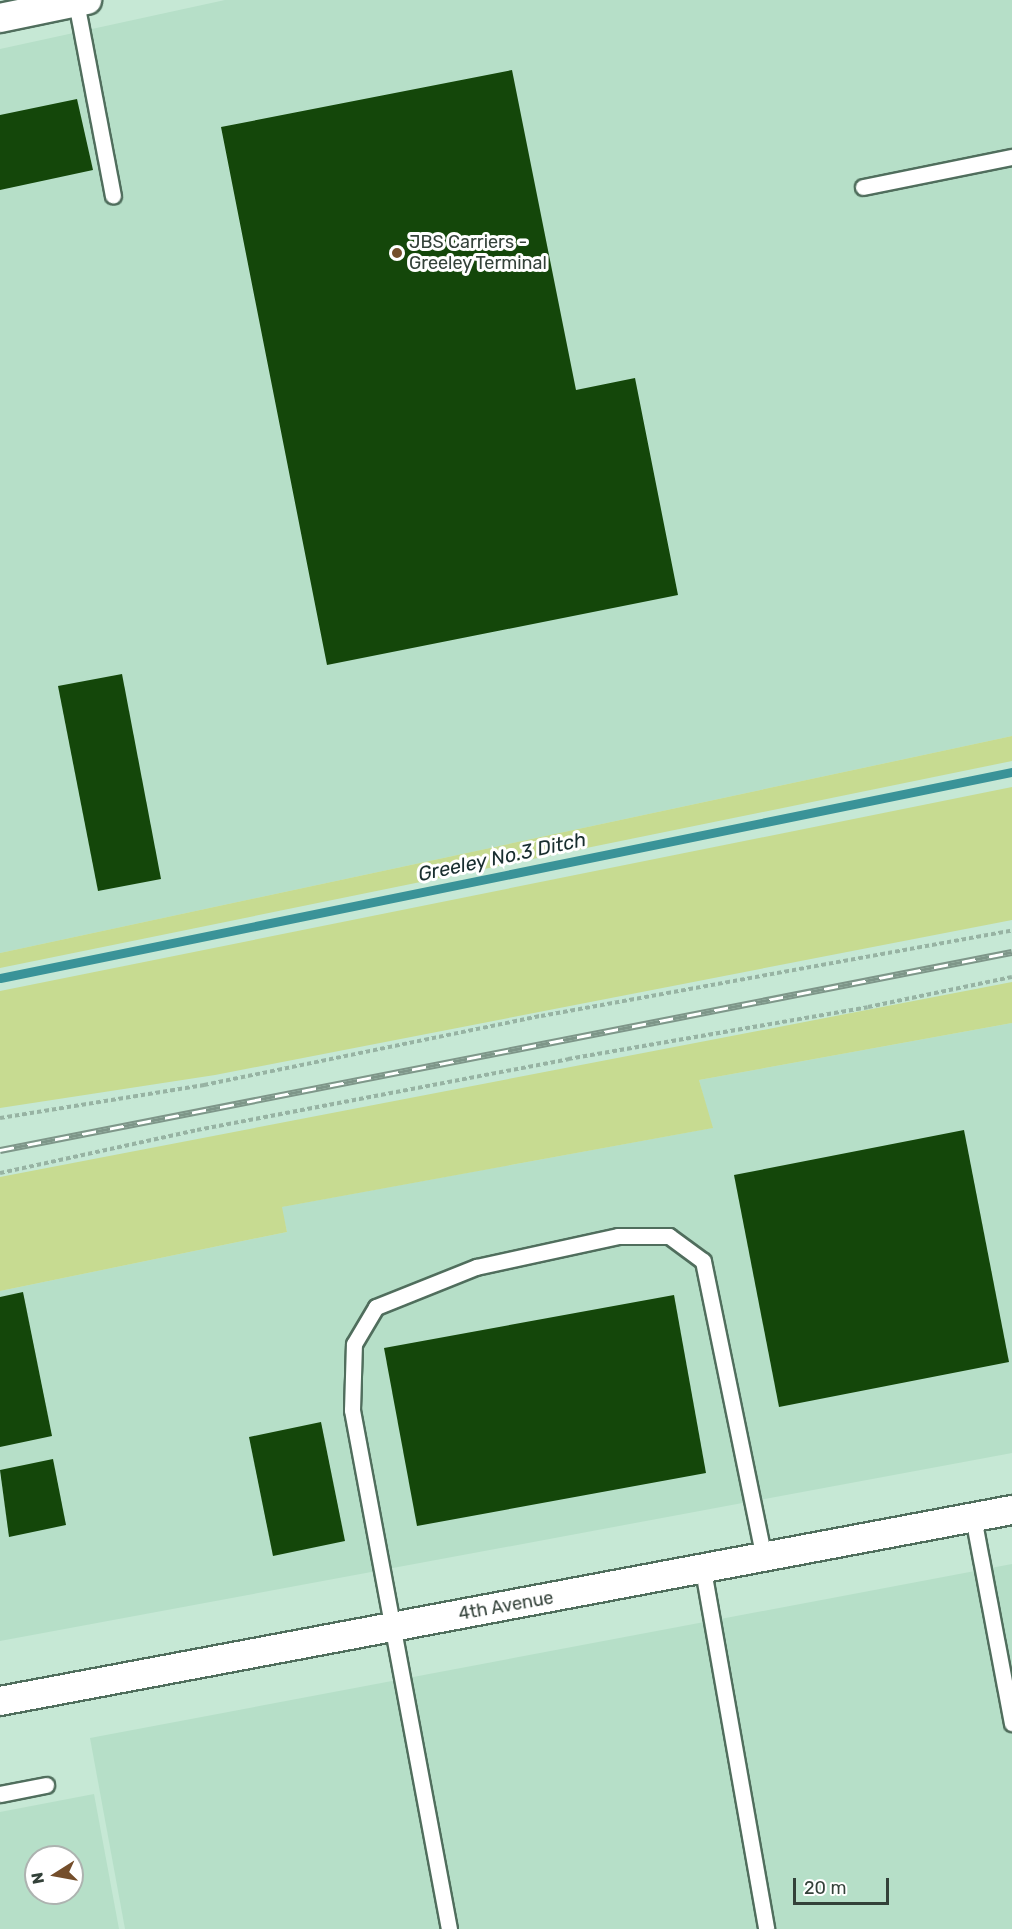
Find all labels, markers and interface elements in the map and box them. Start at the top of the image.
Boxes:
place label: JBS Carriers - Greeley Terminal [409,232,548,274]
marker: JBS Carriers - Greeley Terminal [390,246,404,260]
water label: Greeley No.3 Ditch [415,827,589,887]
street label: 4th Avenue [457,1587,555,1625]
north arrow [24,1845,84,1905]
scale bar [796,1866,892,1904]
text: N [27,1871,48,1886]
text: 20 m [804,1877,846,1899]

